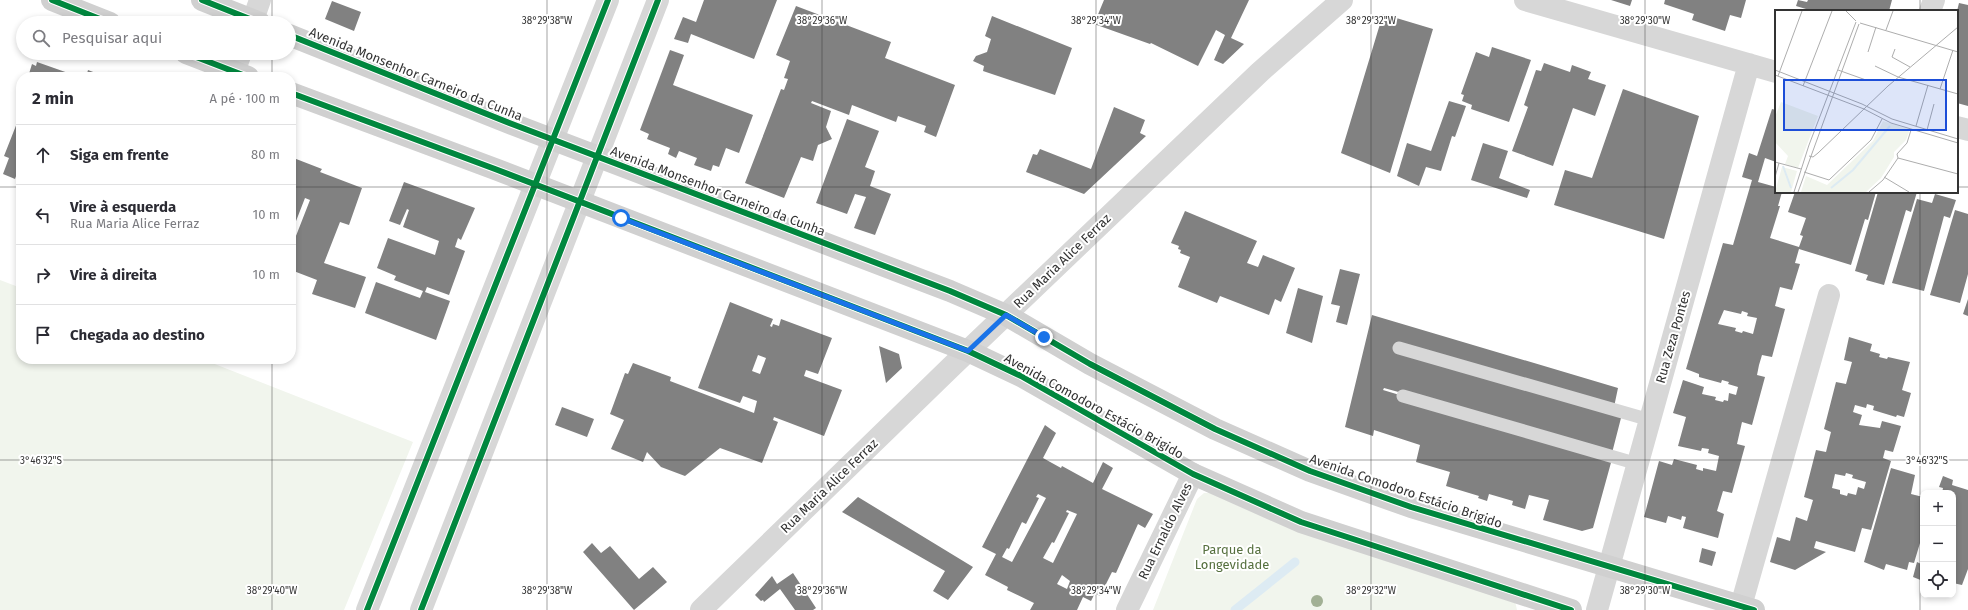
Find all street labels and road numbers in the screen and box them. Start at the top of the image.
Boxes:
street label: Avenida Monsenhor Carneiro da Cunha [307,24,525,124]
street label: Avenida Monsenhor Carneiro da Cunha [609,143,827,239]
street label: Rua Maria Alice Ferraz [1010,211,1114,311]
street label: Rua Zeza Pontes [1653,289,1693,385]
street label: Avenida Comodoro Estácio Brigido [1002,350,1186,462]
street label: Rua Maria Alice Ferraz [777,436,881,536]
street label: Avenida Comodoro Estácio Brigido [1308,451,1504,531]
street label: Rua Ernaldo Alves [1135,480,1195,582]

